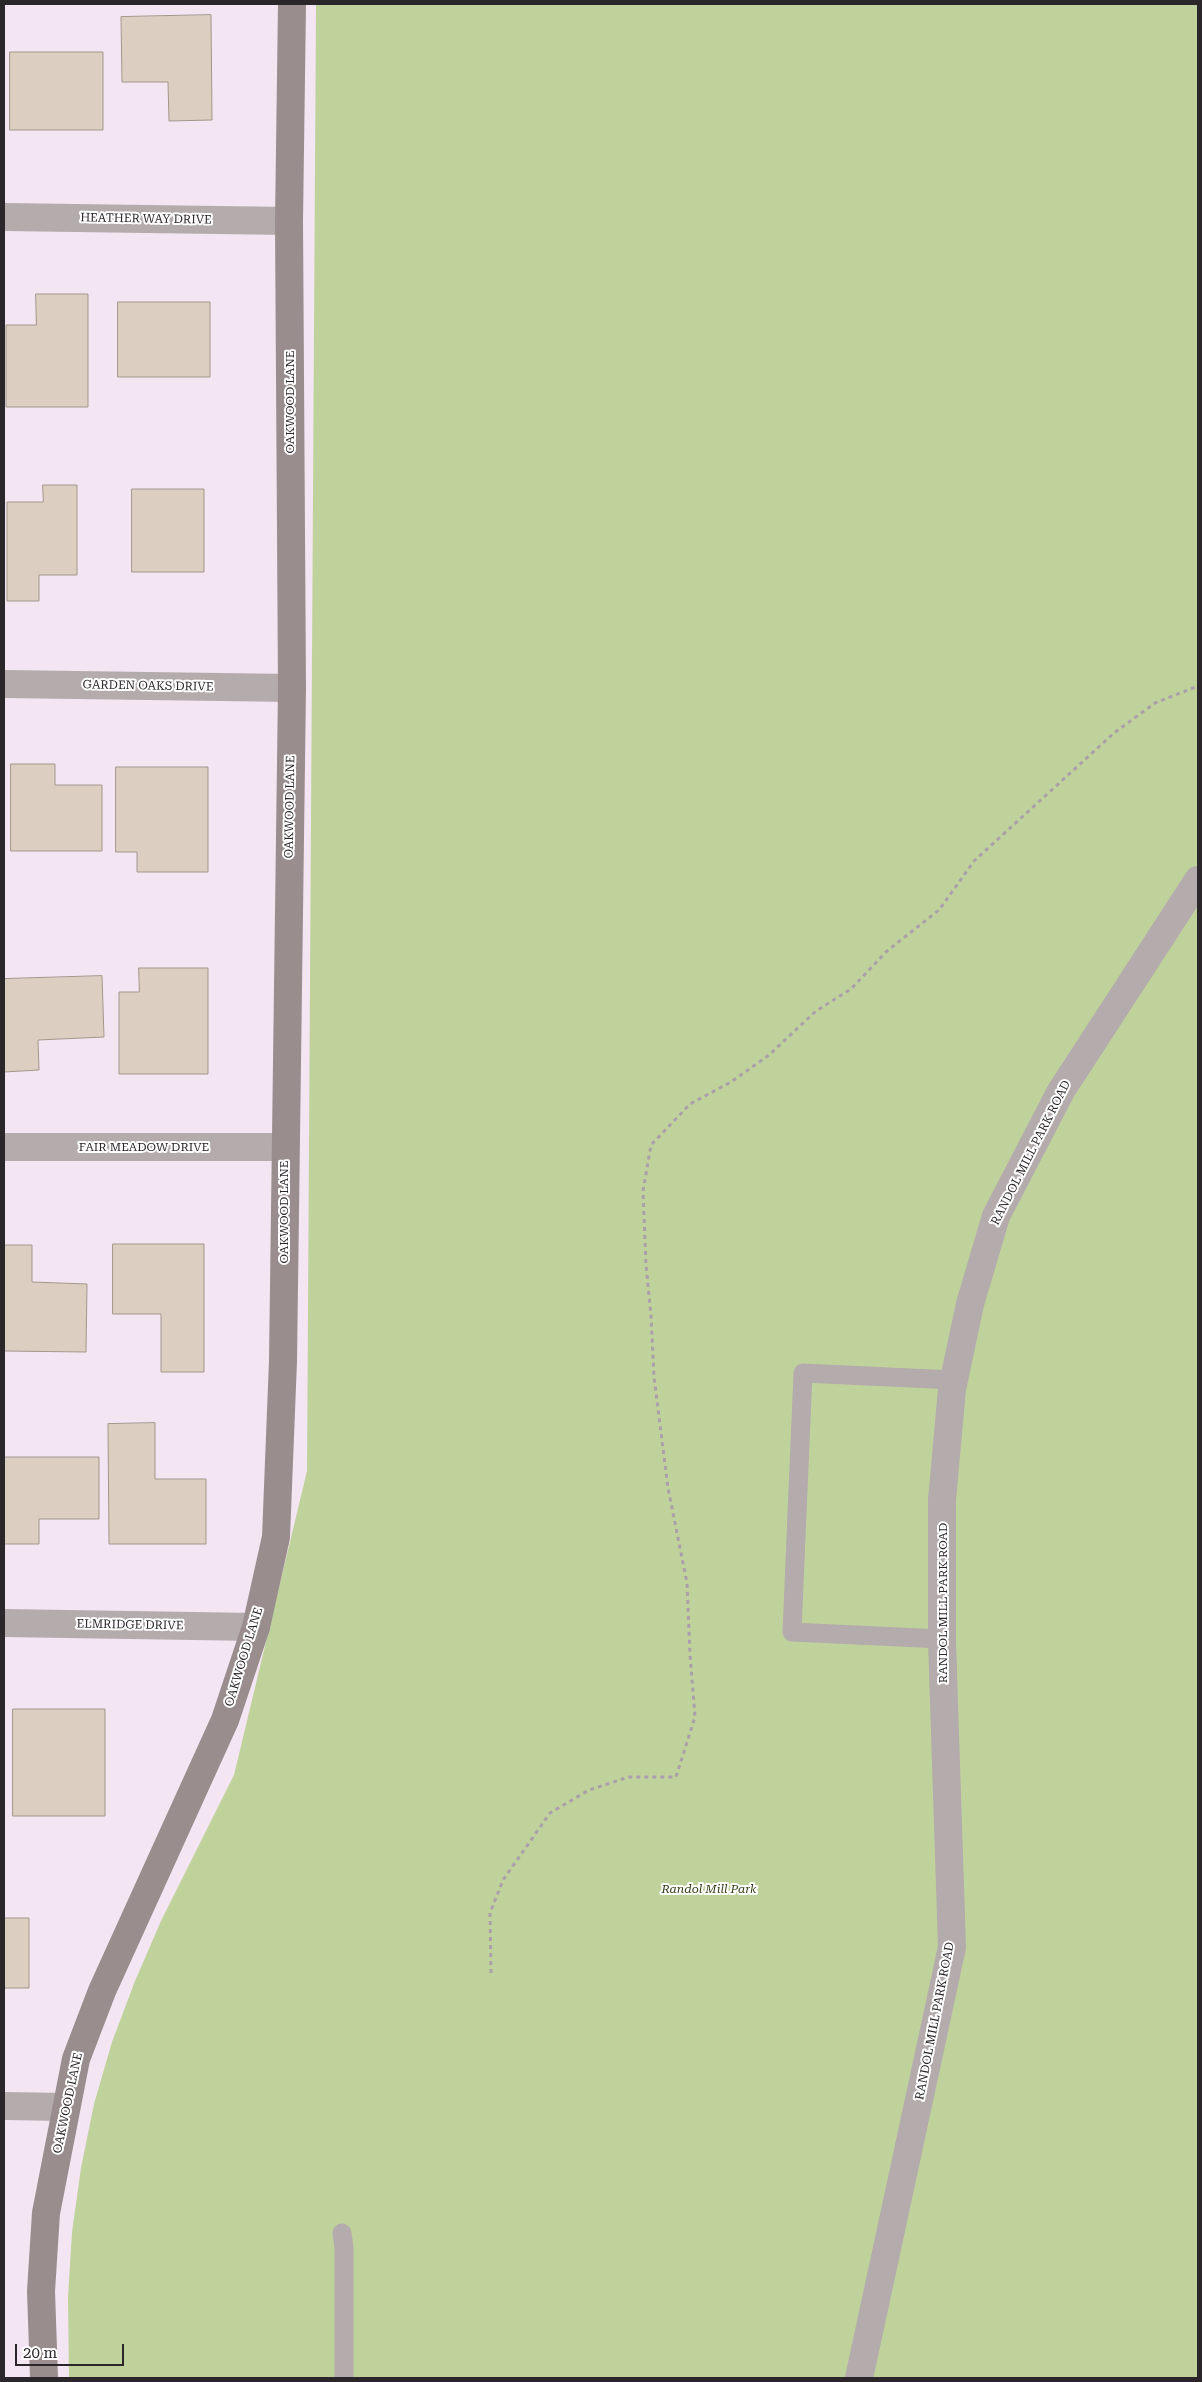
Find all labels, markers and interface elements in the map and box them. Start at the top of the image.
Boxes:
street label: HEATHER WAY DRIVE [80,211,212,227]
street label: OAKWOOD LANE [283,351,297,453]
street label: GARDEN OAKS DRIVE [82,678,214,694]
street label: OAKWOOD LANE [282,755,298,859]
street label: RANDOL MILL PARK ROAD [988,1078,1074,1228]
street label: FAIR MEADOW DRIVE [79,1140,209,1154]
street label: OAKWOOD LANE [277,1161,291,1263]
street label: RANDOL MILL PARK ROAD [936,1523,950,1683]
street label: OAKWOOD LANE [222,1606,266,1708]
street label: ELMRIDGE DRIVE [76,1617,184,1633]
park label: Randol Mill Park [661,1882,757,1896]
street label: RANDOL MILL PARK ROAD [913,1941,957,2101]
street label: OAKWOOD LANE [50,2051,86,2155]
scale bar [18,2334,126,2366]
text: 20 m [23,2344,57,2362]

